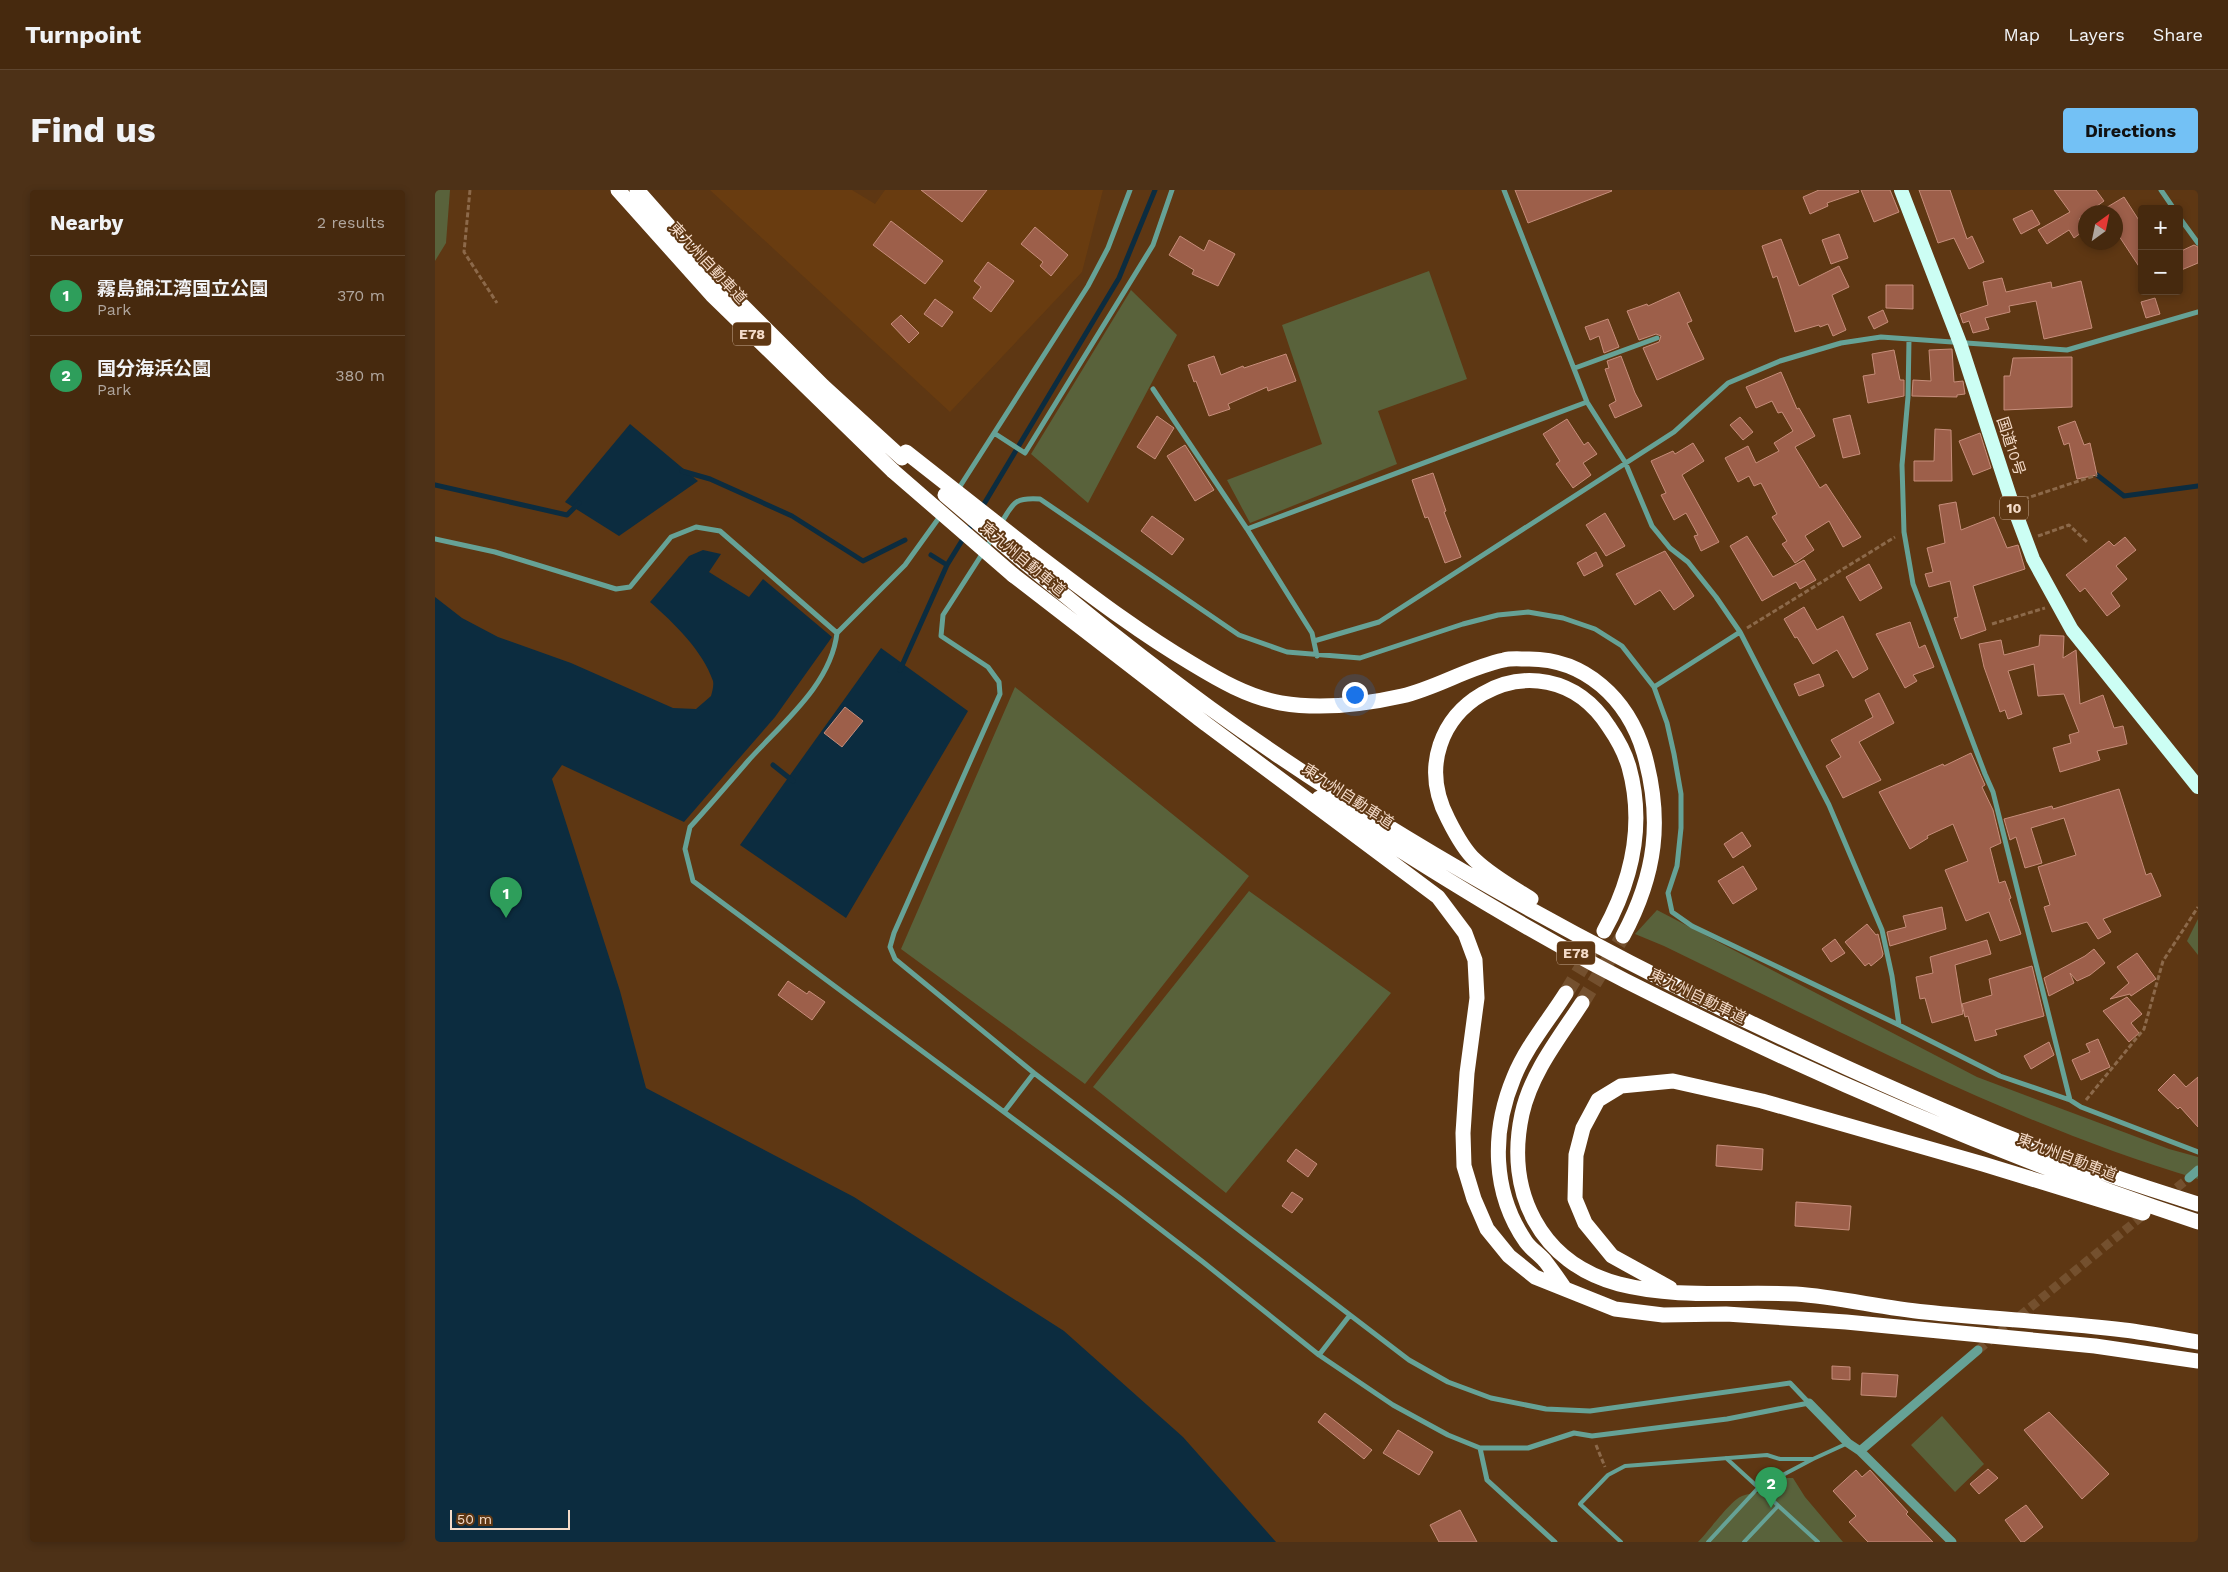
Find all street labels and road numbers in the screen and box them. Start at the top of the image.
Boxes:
street label: 東九州自動車道 [666,218,750,308]
road number: E78 [733,322,771,346]
street label: 国道10号 [1993,415,2029,477]
road number: 10 [2000,496,2028,520]
street label: 東九州自動車道 [977,518,1069,600]
street label: 東九州自動車道 [1299,760,1397,832]
road number: E78 [1557,941,1595,964]
street label: 東九州自動車道 [1647,965,1749,1027]
street label: 東九州自動車道 [2015,1130,2119,1184]

